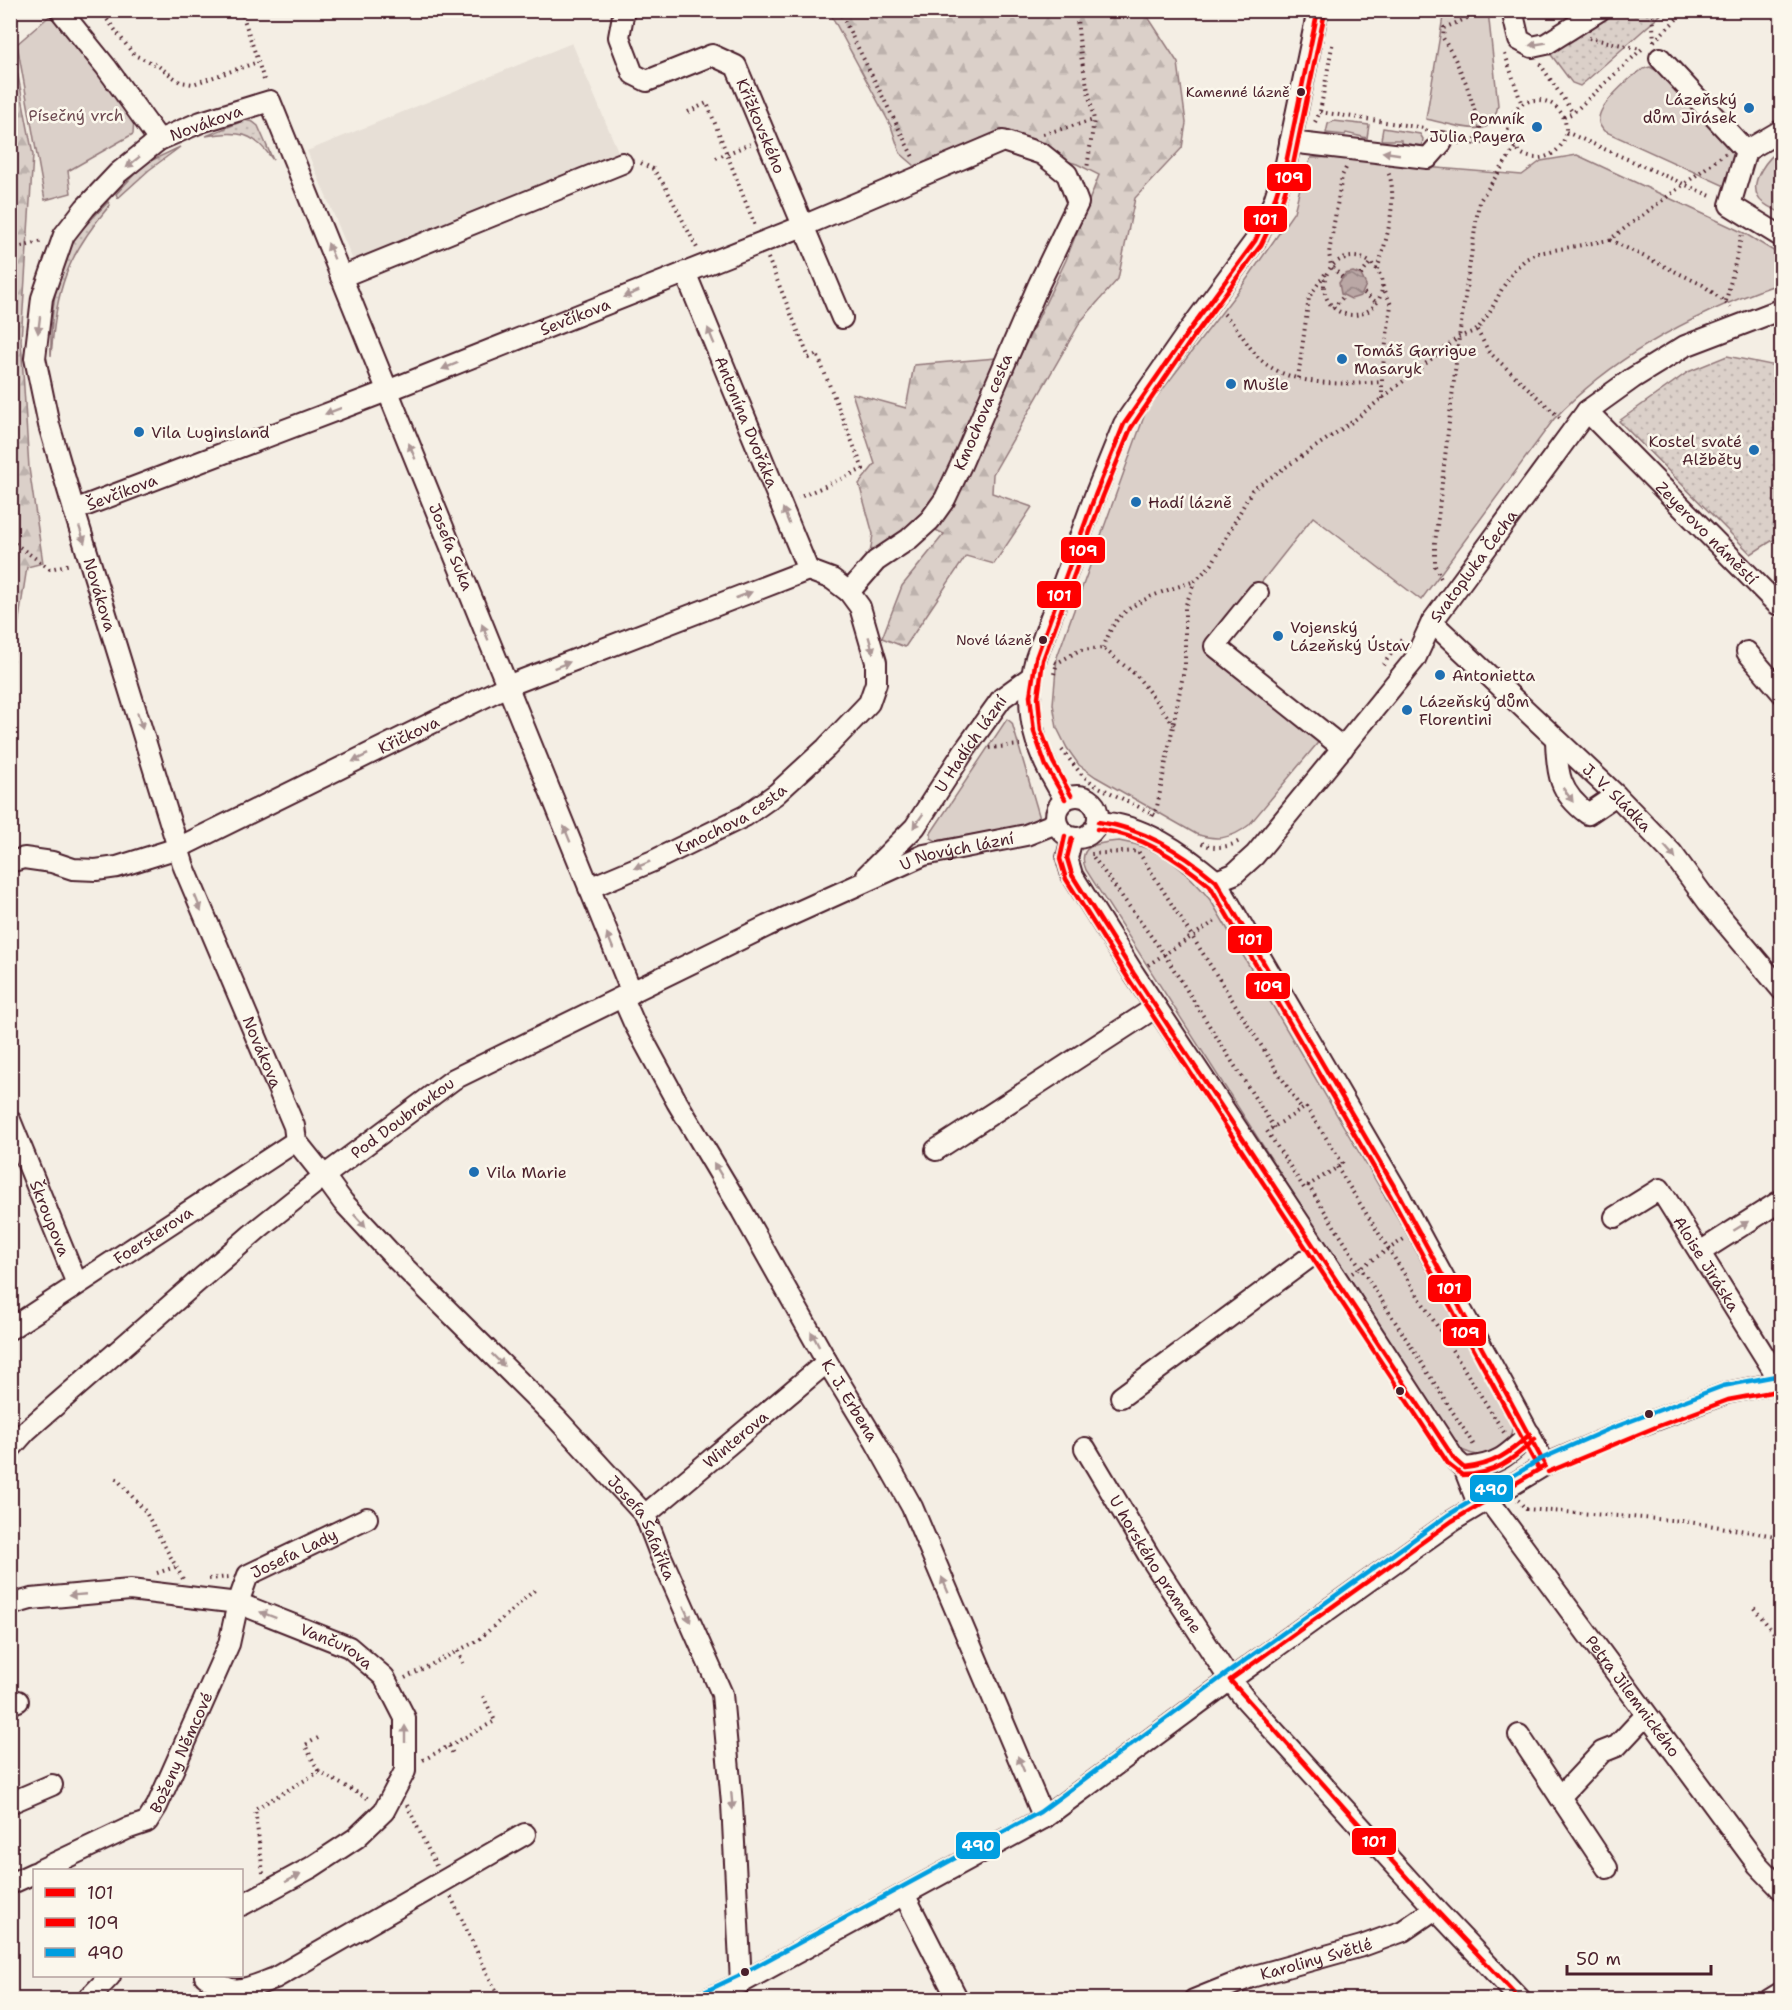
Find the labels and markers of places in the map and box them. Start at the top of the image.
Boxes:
place label: Kamenné lázně [1186,83,1290,101]
marker: Kamenné lázně [1295,86,1307,98]
place label: Lázeňský dům Jirásek [1643,89,1737,128]
marker: Lázeňský dům Jirásek [1742,101,1756,115]
place label: Pomník Julia Payera [1429,108,1525,147]
marker: Pomník Julia Payera [1530,120,1544,134]
place label: Tomáš Garrigue Masaryk [1354,340,1477,379]
marker: Tomáš Garrigue Masaryk [1335,352,1349,366]
place label: Mušle [1243,374,1289,395]
marker: Mušle [1224,377,1238,391]
place label: Vila Luginsland [151,422,270,443]
marker: Vila Luginsland [132,425,146,439]
place label: Kostel svaté Alžběty [1648,431,1742,470]
marker: Kostel svaté Alžběty [1747,443,1761,457]
place label: Hadí lázně [1148,492,1232,513]
marker: Hadí lázně [1129,495,1143,509]
place label: Vojenský Lázeňský Ústav [1290,617,1410,656]
marker: Vojenský Lázeňský Ústav [1271,629,1285,643]
place label: Nové lázně [956,631,1032,649]
marker: Nové lázně [1037,634,1049,646]
place label: Antonietta [1452,665,1535,686]
marker: Antonietta [1433,668,1447,682]
place label: Lázeňský dům Florentini [1419,691,1529,730]
marker: Lázeňský dům Florentini [1400,703,1414,717]
place label: Vila Marie [486,1162,567,1183]
marker: Vila Marie [467,1165,481,1179]
unlabelled marker [1394,1385,1406,1397]
unlabelled marker [1643,1408,1655,1420]
unlabelled marker [739,1966,751,1978]

